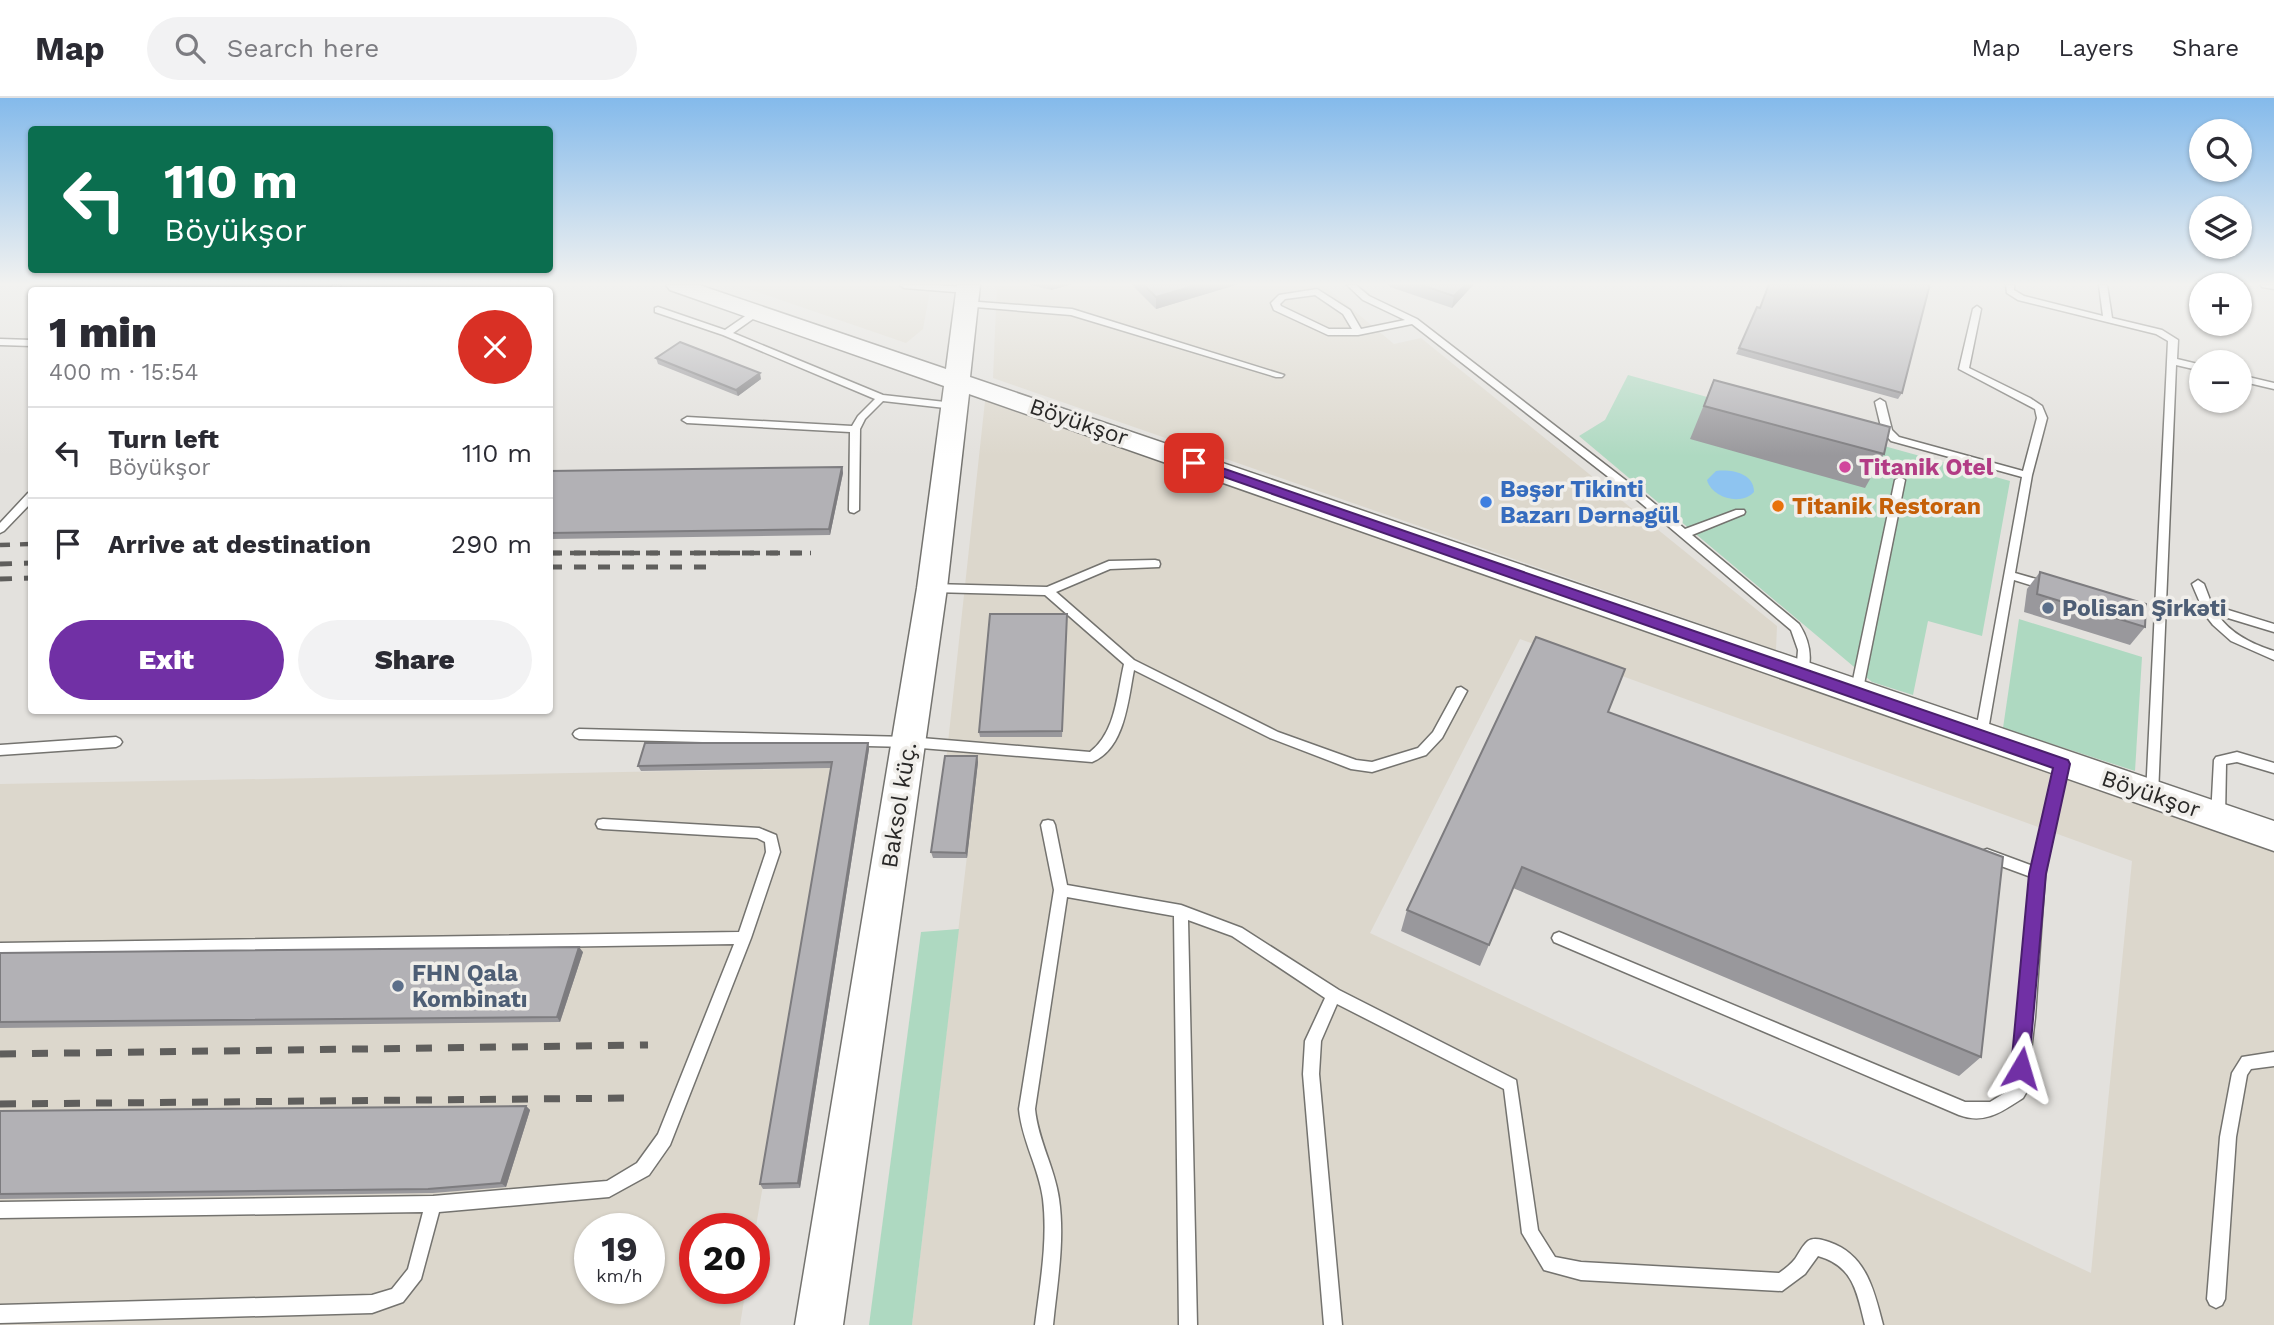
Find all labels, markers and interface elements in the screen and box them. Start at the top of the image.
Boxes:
search box [147,17,637,80]
text: Map [35,29,105,68]
icon: search [171,29,209,67]
text: Search here [227,33,379,63]
text: Map [1972,34,2020,62]
text: Layers [2058,34,2134,62]
text: Share [2172,34,2239,62]
map controls [2189,119,2252,413]
button: search [2189,119,2252,182]
text: 110 m [164,152,298,210]
icon: left [49,154,140,245]
button: layers [2189,196,2252,259]
text: Böyükşor [164,211,307,249]
button: + [2189,273,2252,336]
text: 1 min [49,308,157,357]
button: close [458,310,532,384]
button: − [2189,350,2252,413]
text: 400 m · 15:54 [49,359,198,386]
street label: Böyükşor [1026,393,1132,451]
text: Turn left [108,424,219,454]
pin [1164,433,1224,493]
icon: left [49,434,87,472]
text: 110 m [462,438,532,468]
icon: arrive [1175,444,1213,482]
text: Böyükşor [108,454,211,481]
place label: Titanik Otel [1859,454,1994,481]
marker: Titanik Otel [1837,459,1853,475]
place label: Bəşər Tikinti Bazarı Dərnəgül [1500,476,1680,529]
place label: Titanik Restoran [1792,493,1981,520]
marker: Bəşər Tikinti Bazarı Dərnəgül [1478,494,1494,510]
marker: Titanik Restoran [1770,498,1786,514]
icon: arrive [49,525,87,563]
text: Arrive at destination [108,529,371,559]
text: 290 m [451,529,532,559]
place label: Polisan Şirkəti [2062,595,2226,622]
marker: Polisan Şirkəti [2040,600,2056,616]
button: Exit [49,620,284,700]
button: Share [298,620,532,700]
street label: Baksol küç. [876,740,922,870]
street label: Böyükşor [2098,765,2204,823]
place label: FHN Qala Kombinatı [412,960,527,1013]
marker: FHN Qala Kombinatı [390,978,406,994]
position arrow [1984,1031,2058,1105]
speed limit sign: 20 [679,1213,770,1304]
text: 19 [601,1228,638,1270]
text: km/h [596,1265,643,1286]

